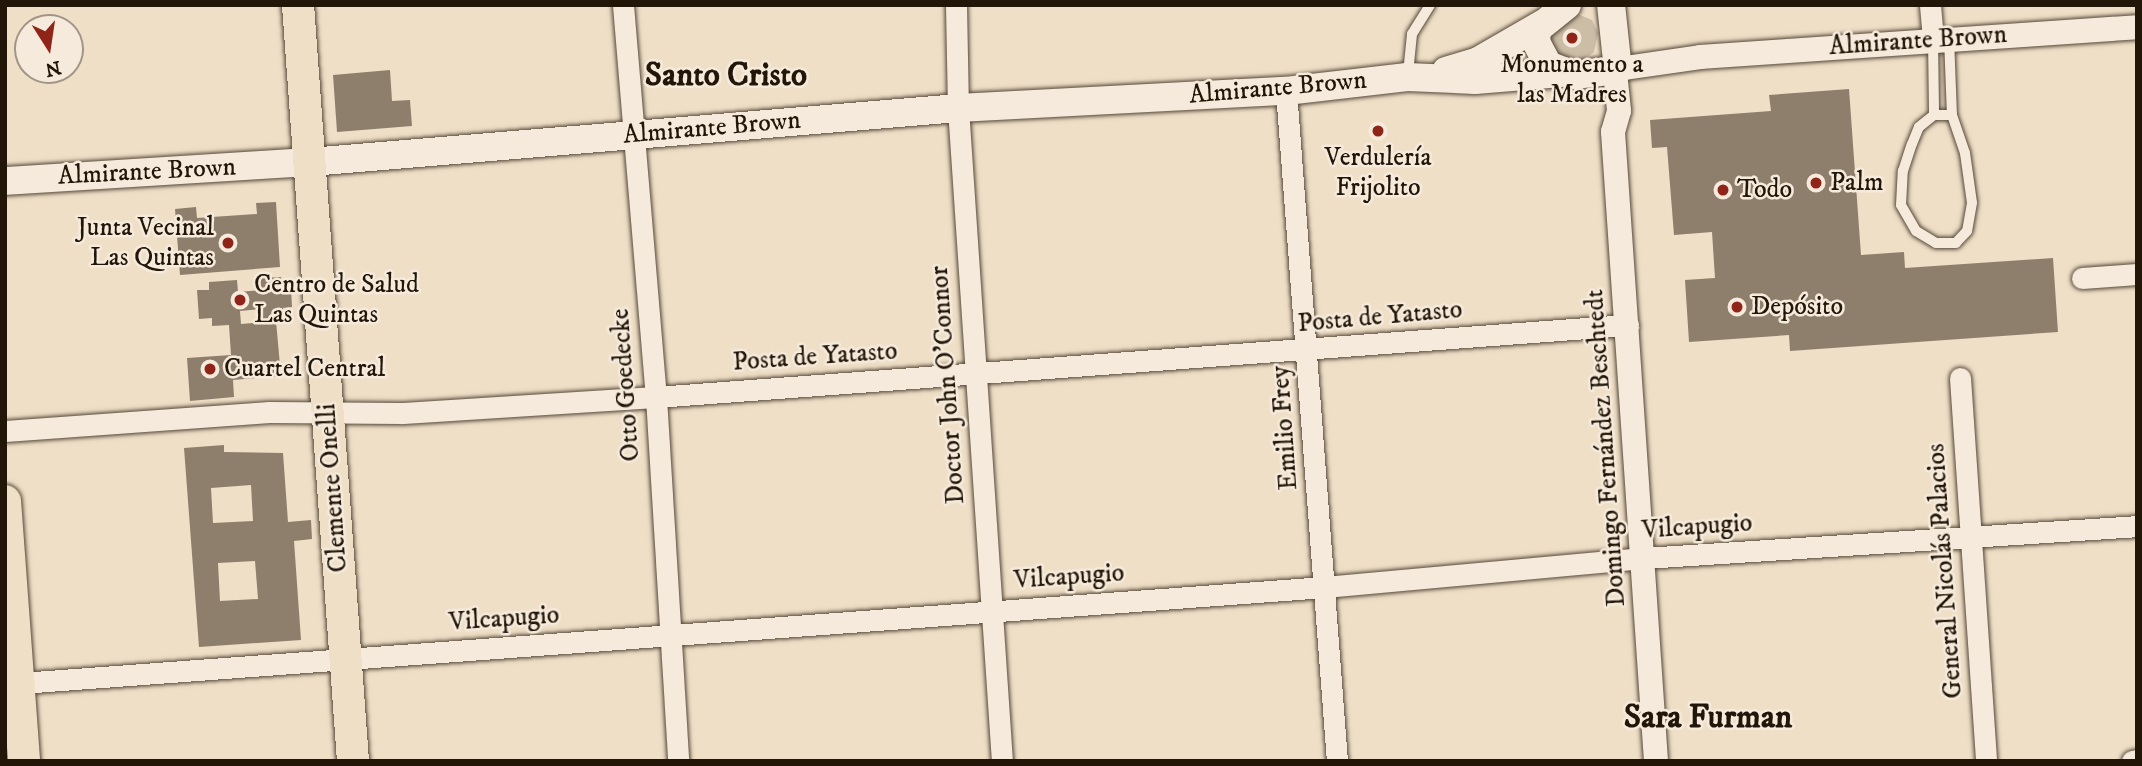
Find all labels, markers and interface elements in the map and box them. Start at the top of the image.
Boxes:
north arrow [14,14,84,84]
street label: Almirante Brown [1828,19,2008,63]
marker: Monumento a las Madres [1564,30,1580,46]
place label: Monumento a las Madres [1500,49,1644,110]
text: N [43,55,63,81]
district label: Santo Cristo [645,56,807,96]
street label: Almirante Brown [1188,65,1368,111]
street label: Almirante Brown [622,105,802,151]
marker: Verdulería Frijolito [1370,123,1386,139]
place label: Verdulería Frijolito [1325,142,1431,204]
street label: Almirante Brown [57,152,237,192]
place label: Palm [1830,167,1883,199]
place label: Todo [1737,174,1792,206]
marker: Palm [1808,175,1824,191]
marker: Todo [1715,182,1731,198]
place label: Junta Vecinal Las Quintas [77,212,214,274]
marker: Junta Vecinal Las Quintas [220,235,236,251]
street label: Doctor John O'Connor [924,265,972,505]
place label: Centro de Salud Las Quintas [254,269,419,330]
street label: Domingo Fernández Beschtedt [1579,288,1633,608]
place label: Depósito [1751,291,1843,323]
marker: Centro de Salud Las Quintas [232,292,248,308]
street label: Posta de Yatasto [1296,294,1464,340]
marker: Depósito [1729,299,1745,315]
street label: Otto Goedecke [605,307,647,463]
street label: Posta de Yatasto [732,336,898,378]
place label: Cuartel Central [224,353,385,385]
marker: Cuartel Central [202,361,218,377]
street label: Emilio Frey [1265,365,1305,491]
street label: Clemente Onelli [312,403,354,573]
street label: General Nicolás Palacios [1921,442,1969,700]
street label: Vilcapugio [1641,508,1753,546]
street label: Vilcapugio [1013,558,1125,596]
street label: Vilcapugio [448,600,560,638]
district label: Sara Furman [1624,698,1792,738]

